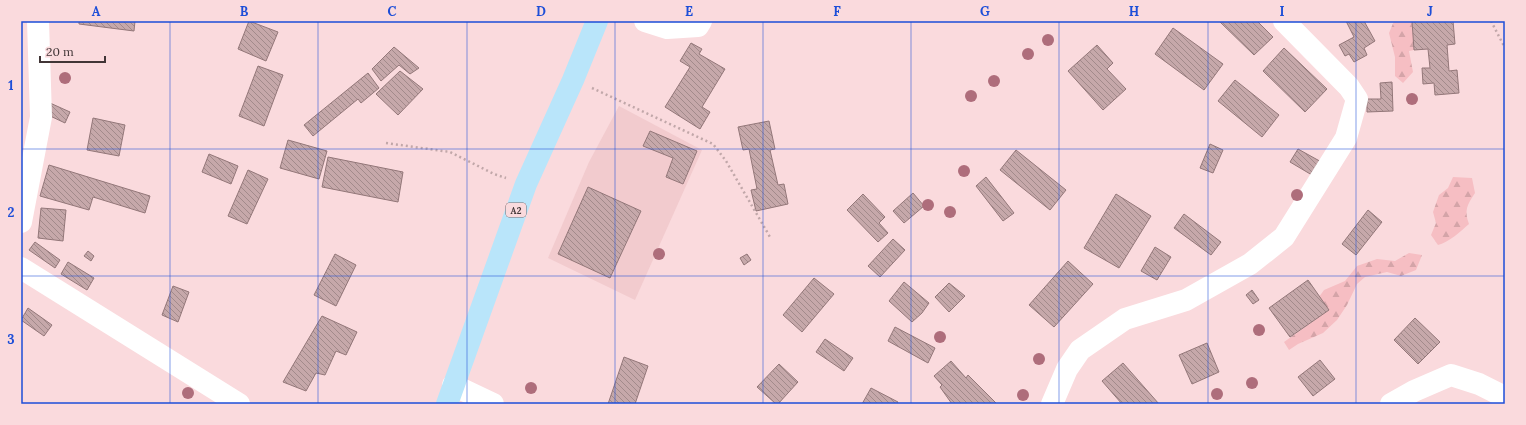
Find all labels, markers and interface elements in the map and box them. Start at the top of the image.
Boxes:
text: A [92,3,101,20]
text: B [240,3,249,20]
text: C [388,3,397,20]
text: D [536,3,546,20]
text: E [685,3,693,20]
text: F [833,3,841,20]
text: G [980,3,990,20]
text: H [1129,3,1139,20]
text: I [1279,3,1285,20]
text: J [1427,3,1433,20]
scale bar [40,38,105,64]
text: 20 m [46,44,74,59]
text: 1 [8,77,14,94]
road number: A2 [506,203,526,217]
text: 2 [8,204,15,221]
text: 3 [7,331,15,348]

